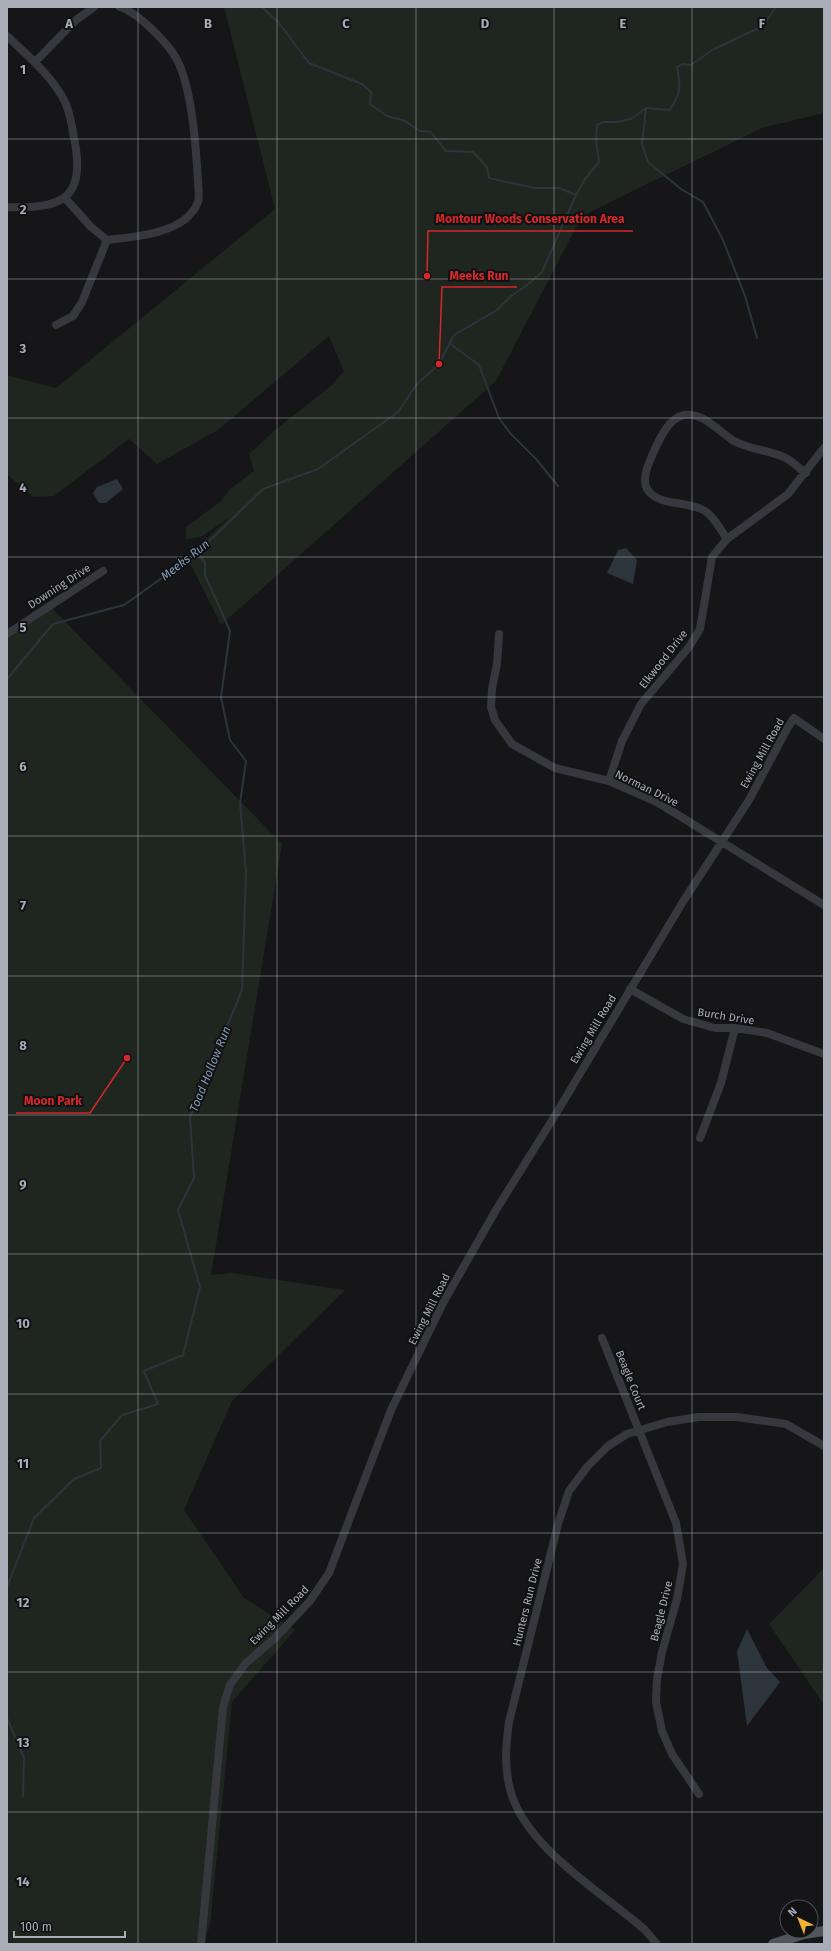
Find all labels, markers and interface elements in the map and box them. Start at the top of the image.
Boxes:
text: A [64,16,73,31]
text: B [204,16,212,31]
text: C [342,16,350,31]
text: D [481,16,490,31]
text: E [620,16,627,31]
text: F [759,16,766,31]
text: 1 [20,62,26,77]
text: 2 [20,202,27,217]
callout: Montour Woods Conservation Area [428,207,633,231]
text: Montour Woods Conservation Area [436,212,625,226]
callout: Meeks Run [442,263,517,287]
text: Meeks Run [449,269,509,283]
text: 3 [19,341,27,356]
text: 4 [19,480,27,495]
water label: Meeks Run [158,537,212,583]
street label: Downing Drive [26,561,93,611]
text: 5 [20,620,27,635]
street label: Elkwood Drive [637,627,690,691]
street label: Ewing Mill Road [738,716,787,791]
text: 6 [19,759,27,774]
street label: Norman Drive [613,768,681,809]
text: 7 [20,898,26,913]
street label: Ewing Mill Road [568,992,619,1066]
street label: Burch Drive [697,1006,755,1027]
water label: Toad Hollow Run [186,1024,234,1114]
text: 8 [19,1038,27,1053]
callout: Moon Park [16,1089,90,1113]
text: Moon Park [24,1094,82,1108]
text: 9 [19,1177,27,1192]
street label: Ewing Mill Road [406,1271,453,1347]
text: 10 [16,1316,30,1331]
street label: Beagle Court [613,1348,648,1412]
text: 11 [17,1456,29,1471]
street label: Hunters Run Drive [510,1557,545,1648]
street label: Beagle Drive [648,1579,675,1643]
street label: Ewing Mill Road [247,1583,312,1648]
text: 12 [17,1595,30,1610]
text: 13 [17,1735,30,1750]
text: 14 [16,1874,30,1889]
north arrow [779,1899,819,1939]
text: N [785,1905,800,1919]
scale bar [14,1913,125,1939]
text: 100 m [20,1920,52,1934]

